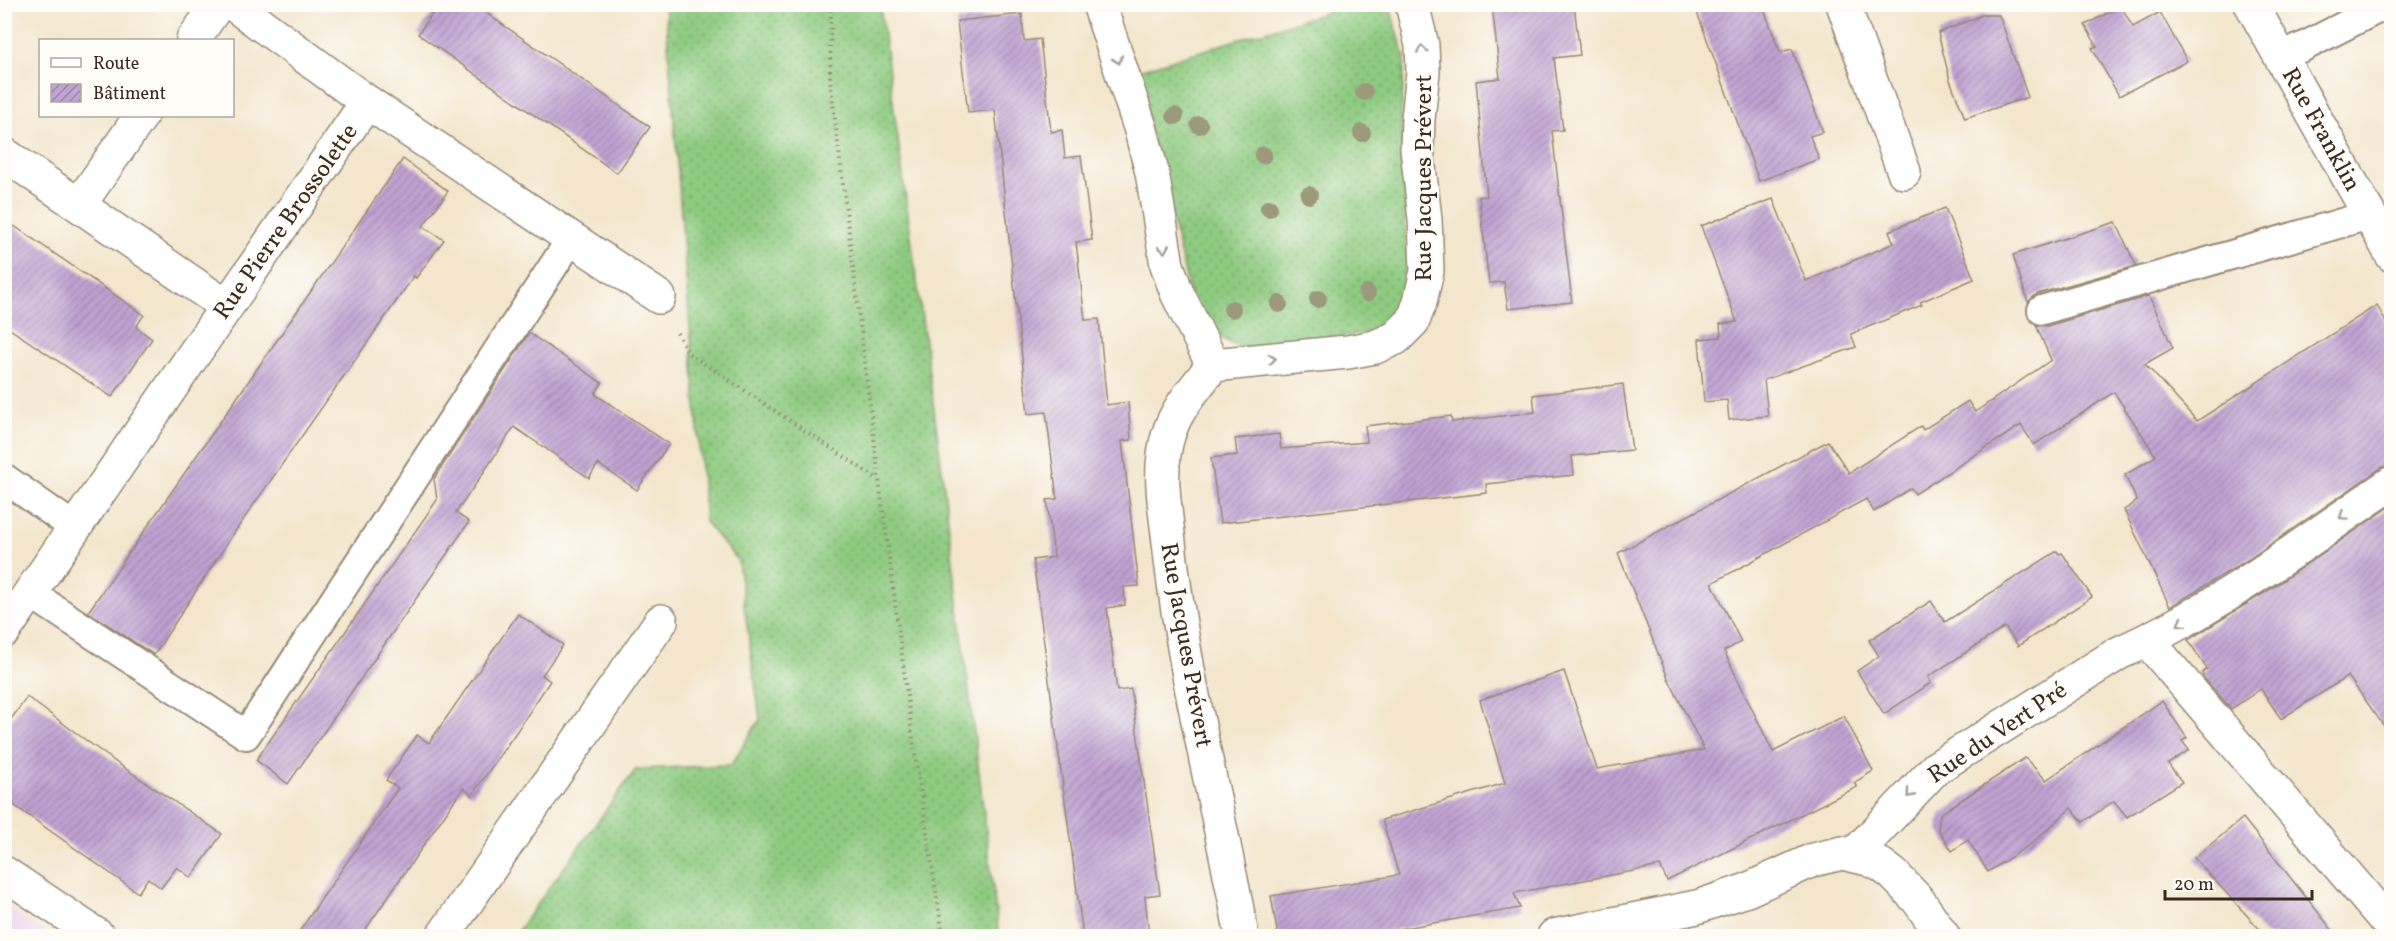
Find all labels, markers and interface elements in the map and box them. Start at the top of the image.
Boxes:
legend [39,39,234,117]
one-way arrow [1416,44,1429,54]
text: Route [93,52,139,77]
one-way arrow [1111,54,1123,65]
street label: Rue Franklin [2272,62,2368,198]
street label: Rue Jacques Prévert [1408,74,1442,282]
text: Bâtiment [93,82,166,107]
street label: Rue Pierre Brossolette [206,117,367,327]
one-way arrow [1158,244,1170,253]
one-way arrow [1267,353,1276,366]
one-way arrow [2339,509,2350,520]
street label: Rue Jacques Prévert [1150,540,1220,750]
one-way arrow [2176,616,2187,627]
street label: Rue du Vert Pré [1922,674,2075,793]
one-way arrow [1906,787,1917,798]
scale bar [2165,863,2312,901]
text: 20 m [2174,873,2214,898]

